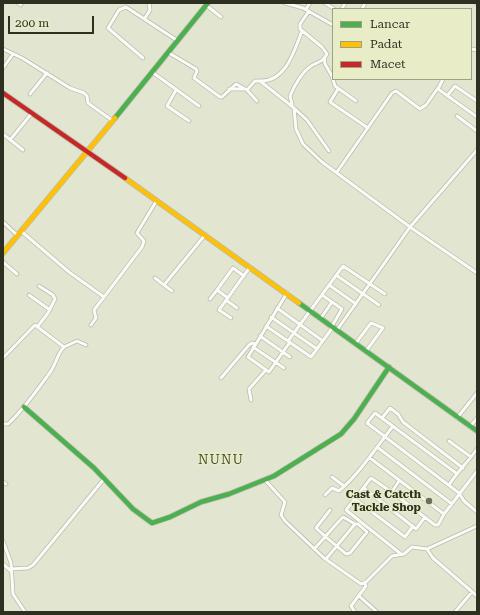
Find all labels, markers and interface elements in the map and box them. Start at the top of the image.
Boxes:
scale bar [10,8,96,34]
legend [332,8,472,80]
text: 200 m [15,16,49,30]
text: Lancar [370,17,410,31]
text: Padat [370,37,402,51]
text: Macet [370,57,405,71]
district label: NUNU [198,452,244,468]
place label: Cast & Catcth Tackle Shop [346,488,421,514]
marker: Cast & Catcth Tackle Shop [424,496,434,506]

